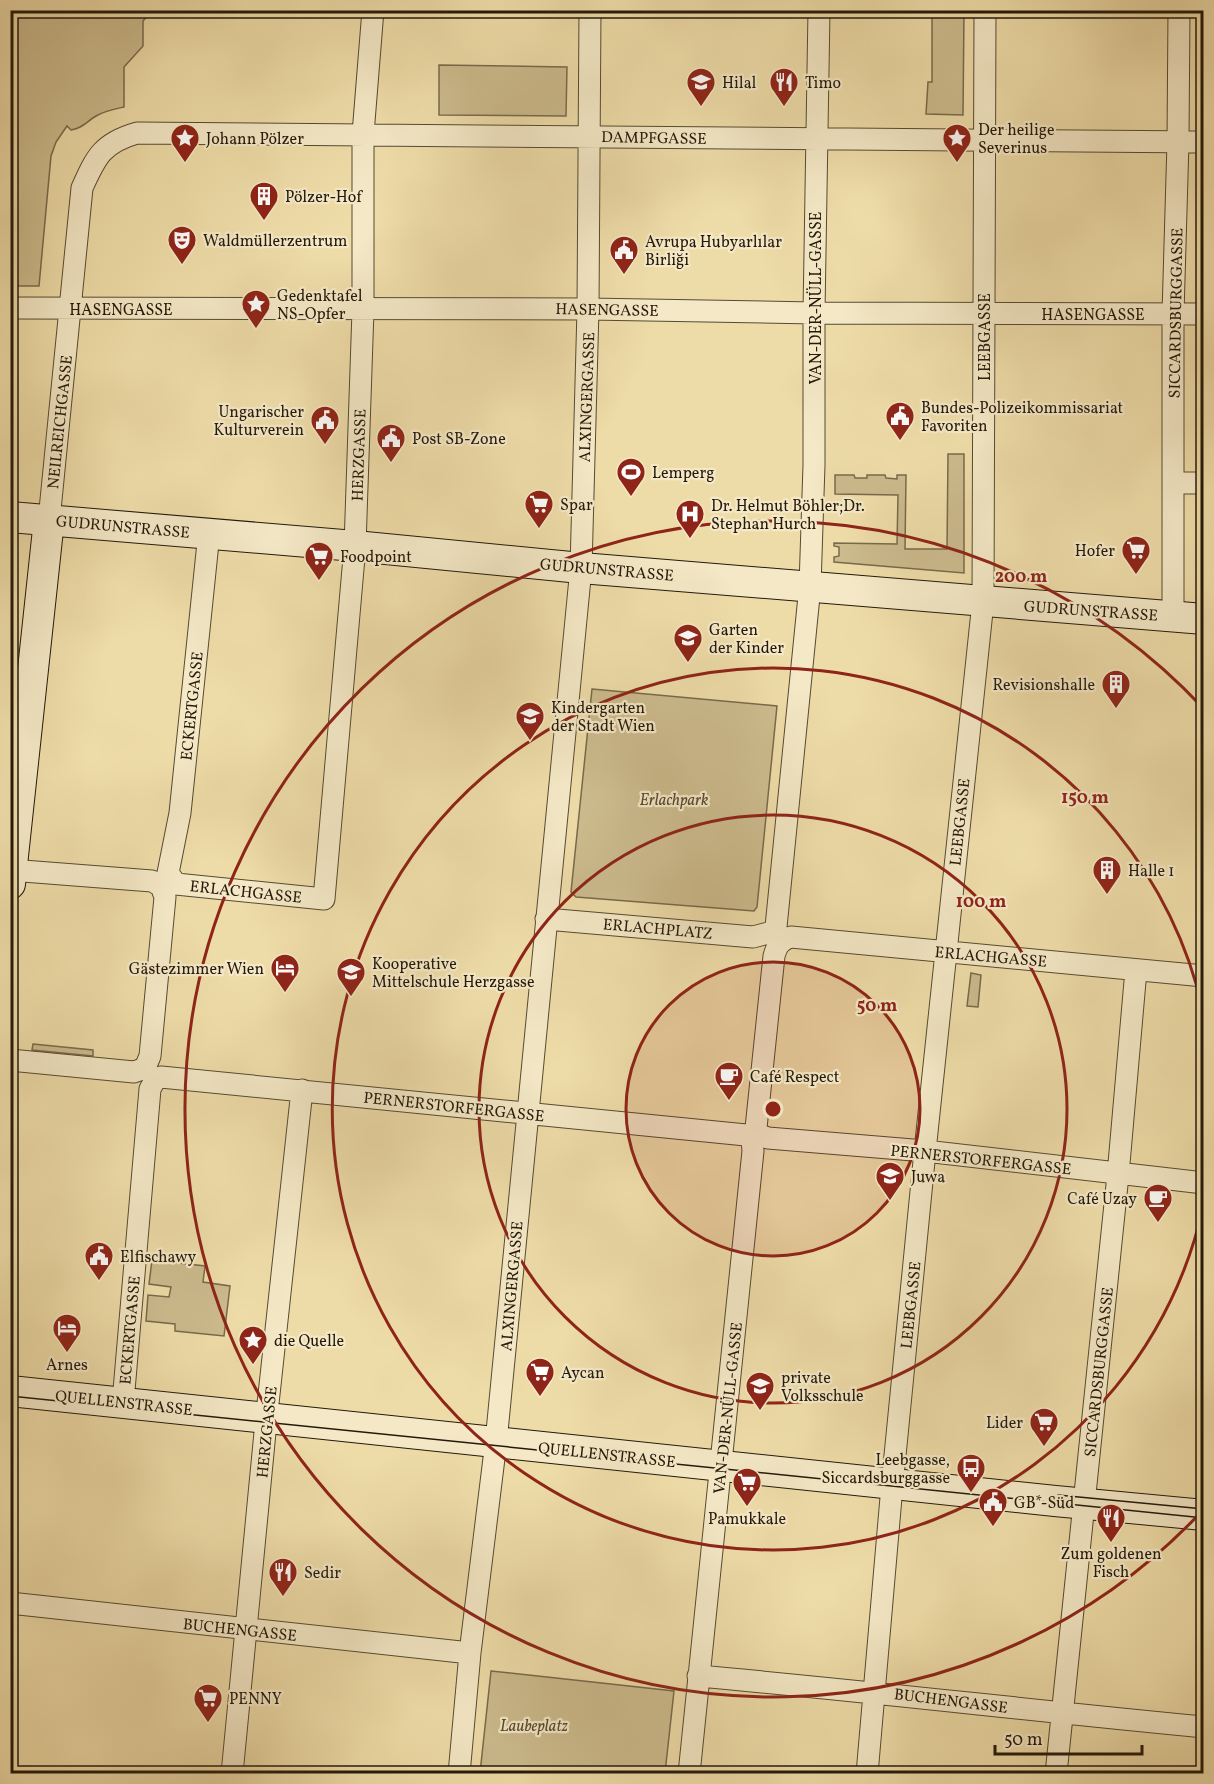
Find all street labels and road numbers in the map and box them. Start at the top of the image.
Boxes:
street label: DAMPFGASSE [601,127,707,151]
street label: VAN-DER-NÜLL-GASSE [806,212,828,384]
street label: SICCARDSBURGGASSE [1165,228,1189,399]
street label: LEEBGASSE [975,293,997,381]
street label: HASENGASSE [555,299,659,323]
street label: HASENGASSE [69,300,173,322]
street label: HASENGASSE [1041,305,1145,327]
street label: ALXINGERGASSE [575,331,601,463]
street label: NEILREICHGASSE [43,354,79,490]
street label: HERZGASSE [347,408,373,502]
street label: GUDRUNSTRASSE [55,511,191,545]
street label: GUDRUNSTRASSE [539,554,675,588]
street label: GUDRUNSTRASSE [1023,596,1159,628]
street label: ECKERTGASSE [176,651,210,762]
street label: LEEBGASSE [945,777,977,867]
street label: ERLACHGASSE [189,876,303,910]
street label: ERLACHPLATZ [602,914,714,946]
street label: ERLACHGASSE [934,942,1048,974]
street label: PERNERSTORFERGASSE [362,1088,545,1128]
street label: PERNERSTORFERGASSE [889,1141,1072,1181]
street label: ALXINGERGASSE [496,1220,530,1352]
street label: LEEBGASSE [896,1260,928,1350]
street label: ECKERTGASSE [115,1275,147,1386]
street label: SICCARDSBURGGASSE [1080,1286,1120,1458]
street label: VAN-DER-NÜLL-GASSE [709,1321,749,1495]
street label: HERZGASSE [252,1385,284,1479]
street label: QUELLENSTRASSE [54,1386,194,1422]
street label: QUELLENSTRASSE [537,1438,677,1474]
street label: BUCHENGASSE [182,1614,298,1648]
street label: BUCHENGASSE [893,1684,1009,1720]

